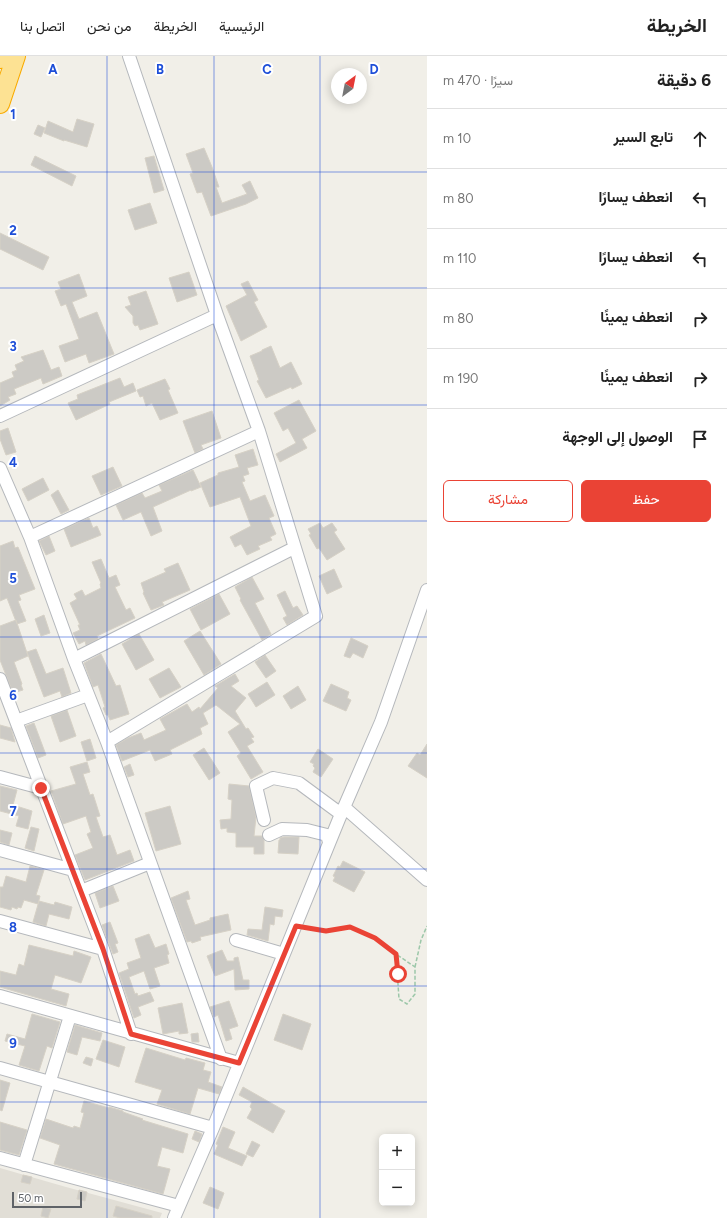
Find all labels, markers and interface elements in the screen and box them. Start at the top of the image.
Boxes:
text: الخريطة [647,14,707,37]
text: اتصل بنا [20,18,65,35]
text: من نحن [87,18,132,35]
text: الخريطة [154,18,197,35]
text: الرئيسية [219,18,264,35]
text: A [48,62,58,77]
text: B [156,62,164,77]
text: C [262,62,272,77]
text: D [369,62,379,77]
north arrow [331,68,367,104]
text: 6 دقيقة [657,70,711,90]
text: سيرًا · 470 m [443,73,513,88]
text: 1 [10,107,16,122]
text: تابع السير [613,128,673,146]
icon: ahead [689,128,711,150]
text: 10 m [443,131,471,146]
text: انعطف يسارًا [598,188,673,206]
icon: left [689,188,711,210]
text: 80 m [443,191,474,206]
text: 2 [9,223,17,238]
text: انعطف يسارًا [598,248,673,266]
icon: left [689,248,711,270]
text: 110 m [443,251,476,266]
text: انعطف يمينًا [600,308,673,326]
icon: right [689,308,711,330]
text: 80 m [443,311,474,326]
text: 3 [9,339,17,354]
text: انعطف يمينًا [600,368,673,386]
icon: right [689,368,711,390]
text: 190 m [443,371,478,386]
text: الوصول إلى الوجهة [562,428,673,446]
icon: arrive [689,428,711,450]
text: 4 [9,455,17,470]
button: مشاركة [443,480,573,522]
button: حفظ [581,480,711,522]
text: 5 [9,571,17,586]
text: 6 [9,688,17,703]
route end [32,779,50,797]
text: 7 [9,804,17,819]
text: 8 [9,920,17,935]
route start [389,965,407,983]
text: 9 [9,1036,17,1051]
map controls [379,1134,415,1206]
button: + [379,1134,415,1170]
button: − [379,1170,415,1206]
scale bar [12,1190,82,1209]
text: 50 m [18,1192,43,1205]

